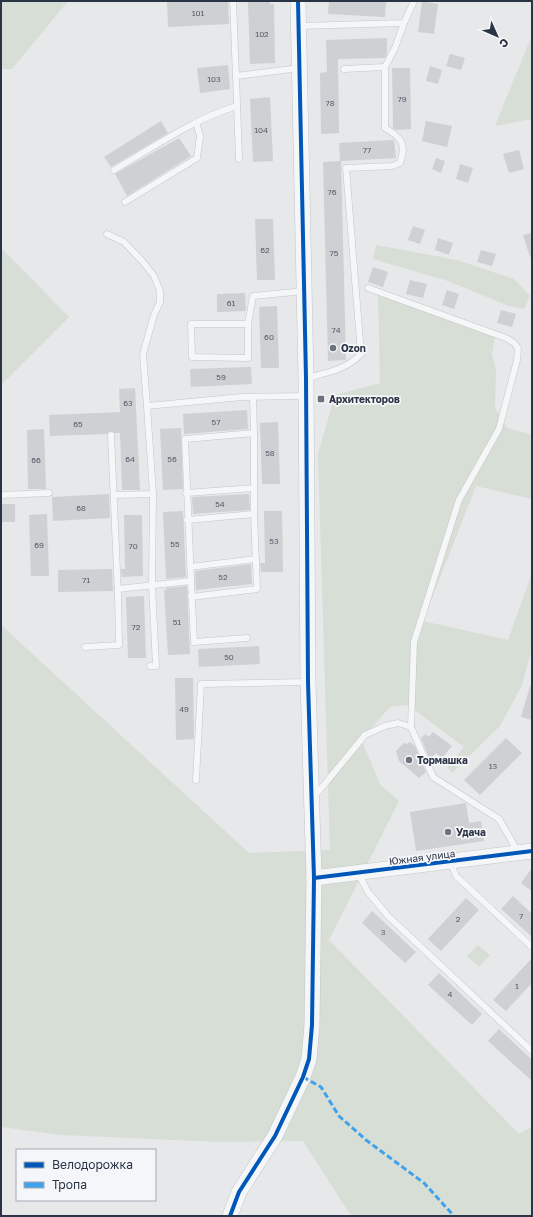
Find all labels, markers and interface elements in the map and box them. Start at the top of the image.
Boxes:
house number: 101 [192,8,204,18]
north arrow [477,16,517,56]
house number: 102 [255,29,269,39]
text: С [497,36,512,51]
house number: 103 [207,74,221,84]
house number: 79 [397,94,407,104]
house number: 78 [325,98,335,108]
house number: 104 [254,125,268,135]
house number: 77 [363,145,371,155]
house number: 76 [327,187,337,197]
house number: 62 [260,245,270,255]
house number: 75 [330,248,339,258]
house number: 61 [227,298,235,308]
house number: 74 [331,325,341,335]
house number: 60 [264,332,274,342]
place label: Ozon [341,342,366,354]
marker: Ozon [328,343,338,353]
house number: 59 [216,372,226,382]
place label: Архитекторов [329,393,400,405]
marker: Архитекторов [316,394,326,404]
house number: 63 [123,398,133,408]
house number: 57 [212,417,220,427]
house number: 65 [73,419,83,429]
house number: 58 [265,448,275,458]
house number: 64 [125,454,135,464]
house number: 56 [167,454,177,464]
house number: 66 [31,455,41,465]
house number: 54 [215,499,225,509]
house number: 68 [76,503,86,513]
house number: 53 [269,536,279,546]
house number: 55 [170,539,180,549]
house number: 69 [34,540,44,550]
house number: 70 [128,541,138,551]
house number: 52 [218,572,228,582]
house number: 71 [82,575,90,585]
house number: 51 [173,617,181,627]
house number: 72 [132,622,141,632]
house number: 50 [224,652,234,662]
house number: 49 [179,704,189,714]
place label: Тормашка [417,754,468,766]
marker: Тормашка [404,755,414,765]
house number: 13 [489,761,498,771]
place label: Удача [456,826,486,838]
marker: Удача [443,827,453,837]
street label: Южная улица [388,847,456,867]
house number: 7 [519,911,523,921]
house number: 2 [456,914,461,924]
house number: 3 [381,927,386,937]
house number: 1 [515,981,519,991]
house number: 4 [448,989,453,999]
legend [16,1149,156,1201]
text: Велодорожка [52,1157,133,1172]
text: Тропа [52,1177,87,1192]

